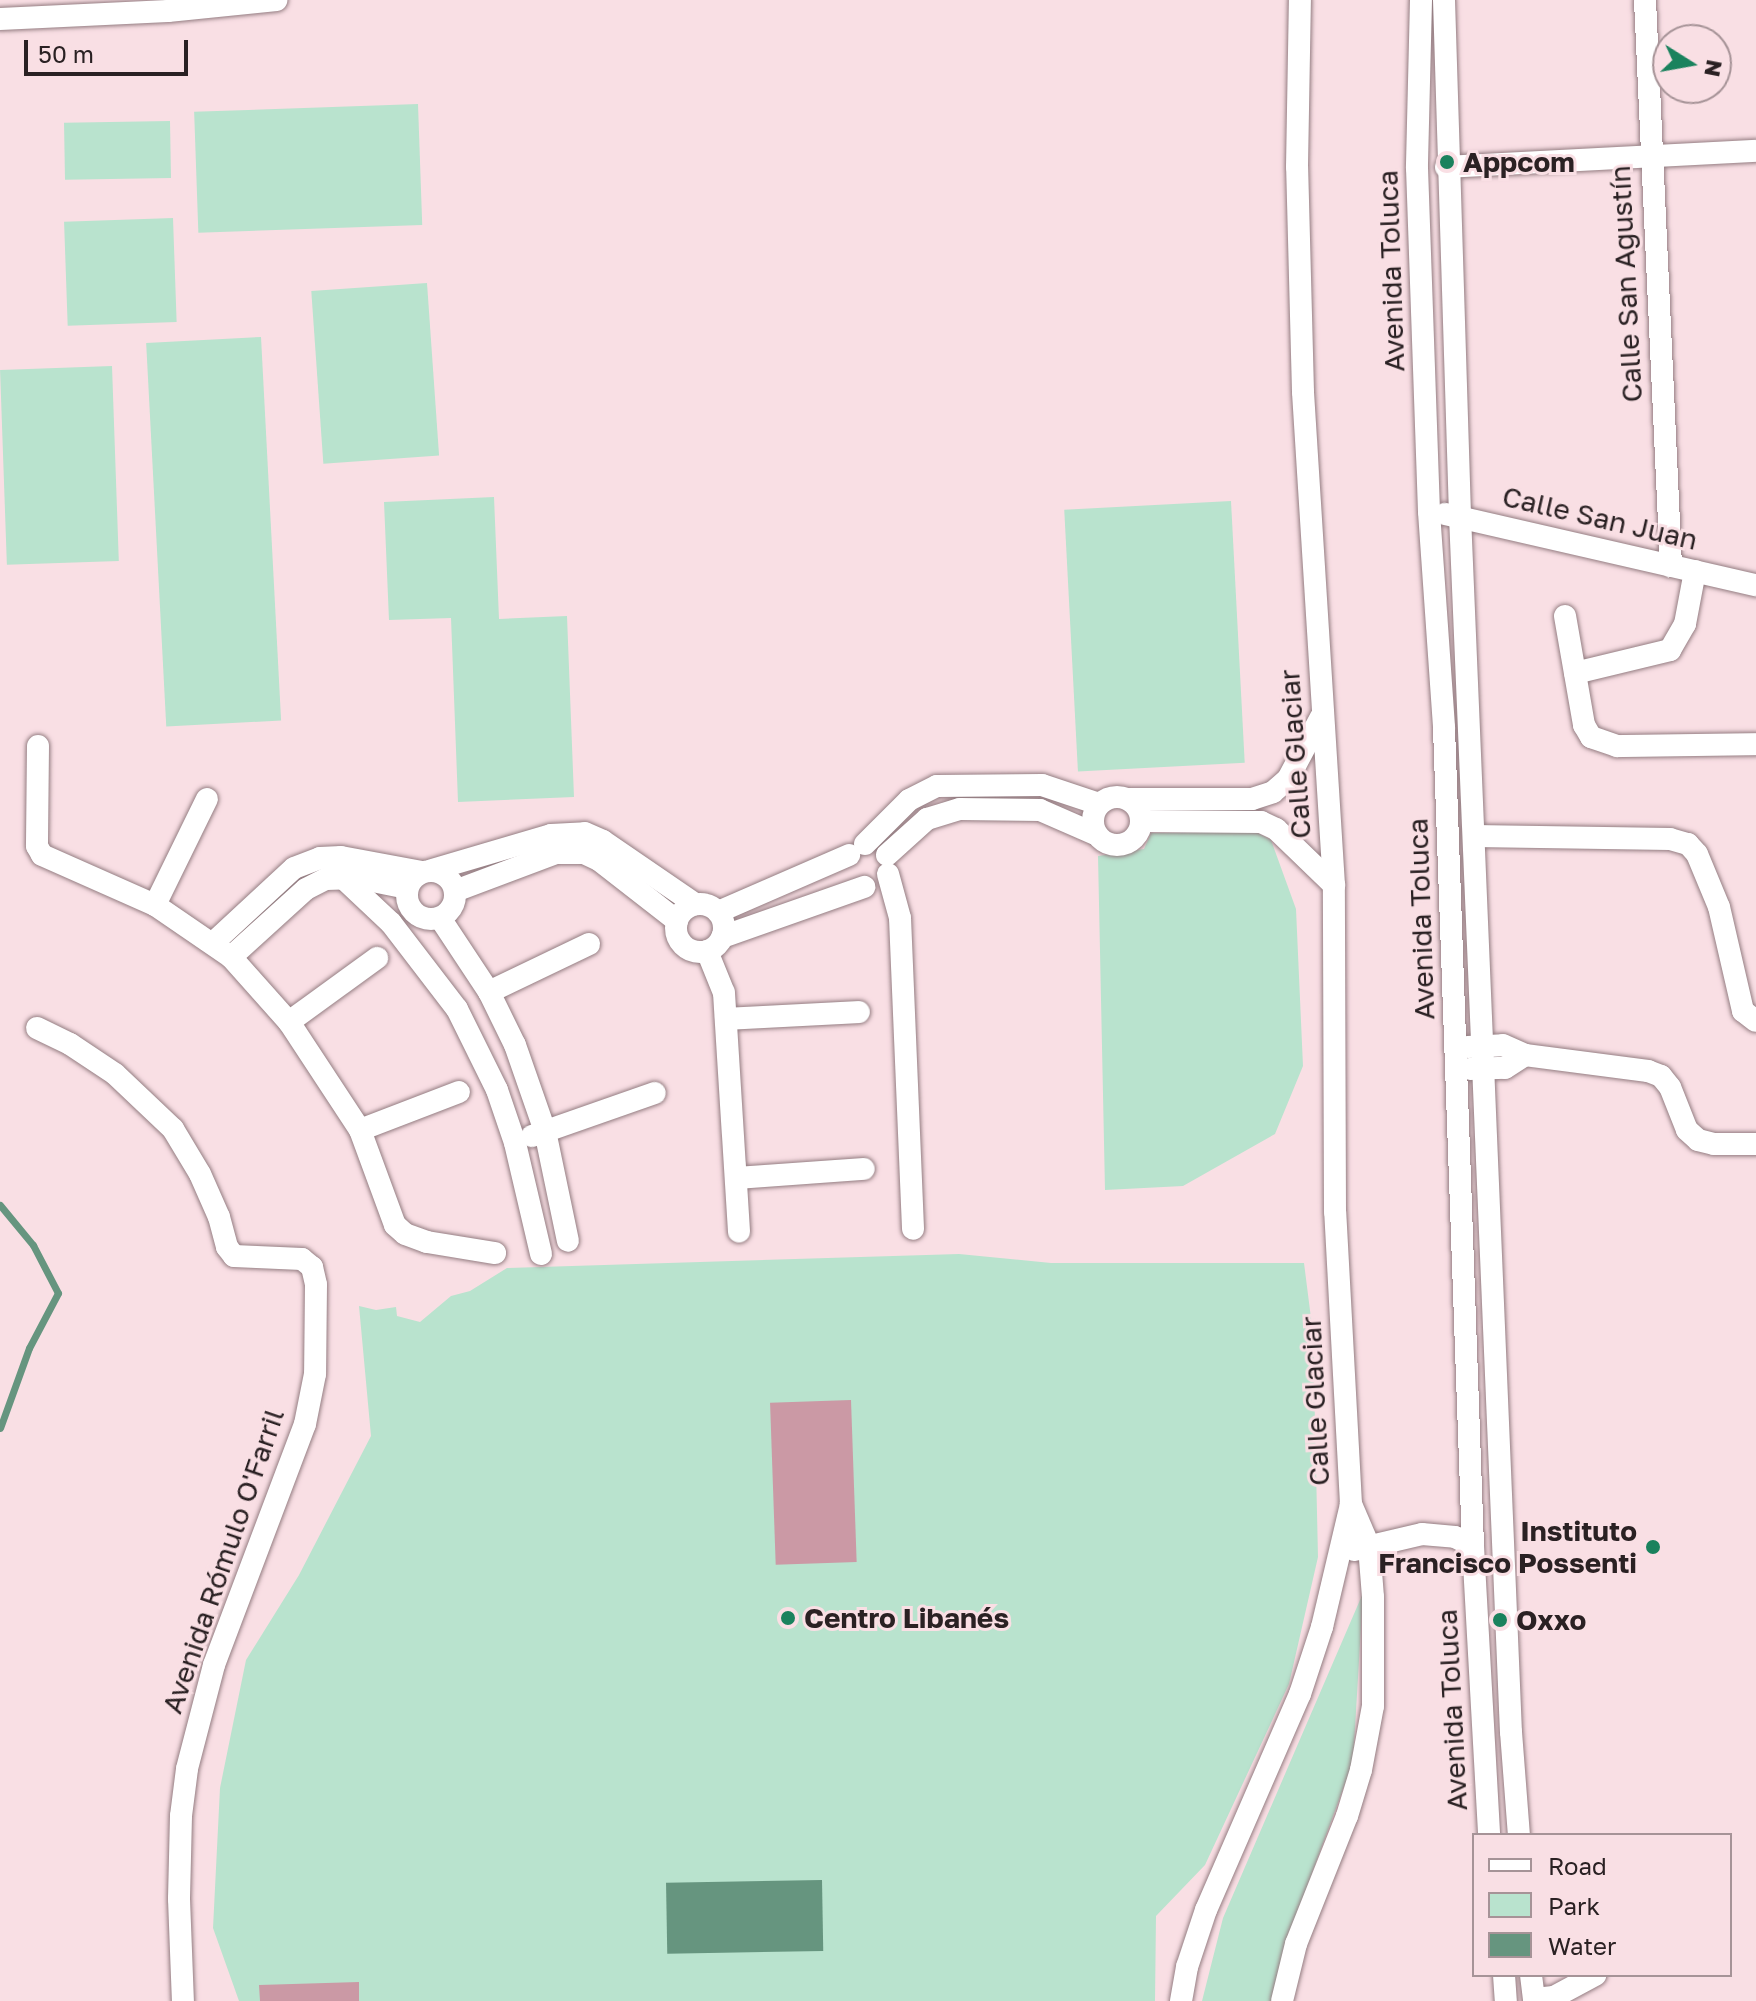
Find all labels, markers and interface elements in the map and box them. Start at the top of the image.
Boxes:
scale bar [28,24,192,74]
north arrow [1652,24,1732,104]
text: 50 m [38,39,94,68]
text: N [1699,57,1729,79]
place label: Appcom [1463,145,1575,179]
marker: Appcom [1438,153,1456,171]
street label: Calle San Agustín [1603,165,1649,403]
street label: Avenida Toluca [1371,170,1411,372]
street label: Calle San Juan [1499,479,1701,557]
street label: Calle Glaciar [1272,668,1318,840]
street label: Avenida Toluca [1401,818,1441,1020]
street label: Calle Glaciar [1294,1315,1336,1487]
street label: Avenida Rómulo O'Farril [155,1404,291,1718]
place label: Instituto Francisco Possenti [1378,1514,1637,1580]
marker: Instituto Francisco Possenti [1644,1538,1662,1556]
place label: Centro Libanés [804,1601,1009,1635]
place label: Oxxo [1516,1603,1586,1637]
street label: Avenida Toluca [1430,1608,1474,1812]
marker: Centro Libanés [779,1609,797,1627]
marker: Oxxo [1491,1611,1509,1629]
legend [1472,1833,1732,1977]
text: Road [1548,1851,1607,1880]
text: Park [1548,1891,1600,1920]
text: Water [1548,1931,1616,1960]

